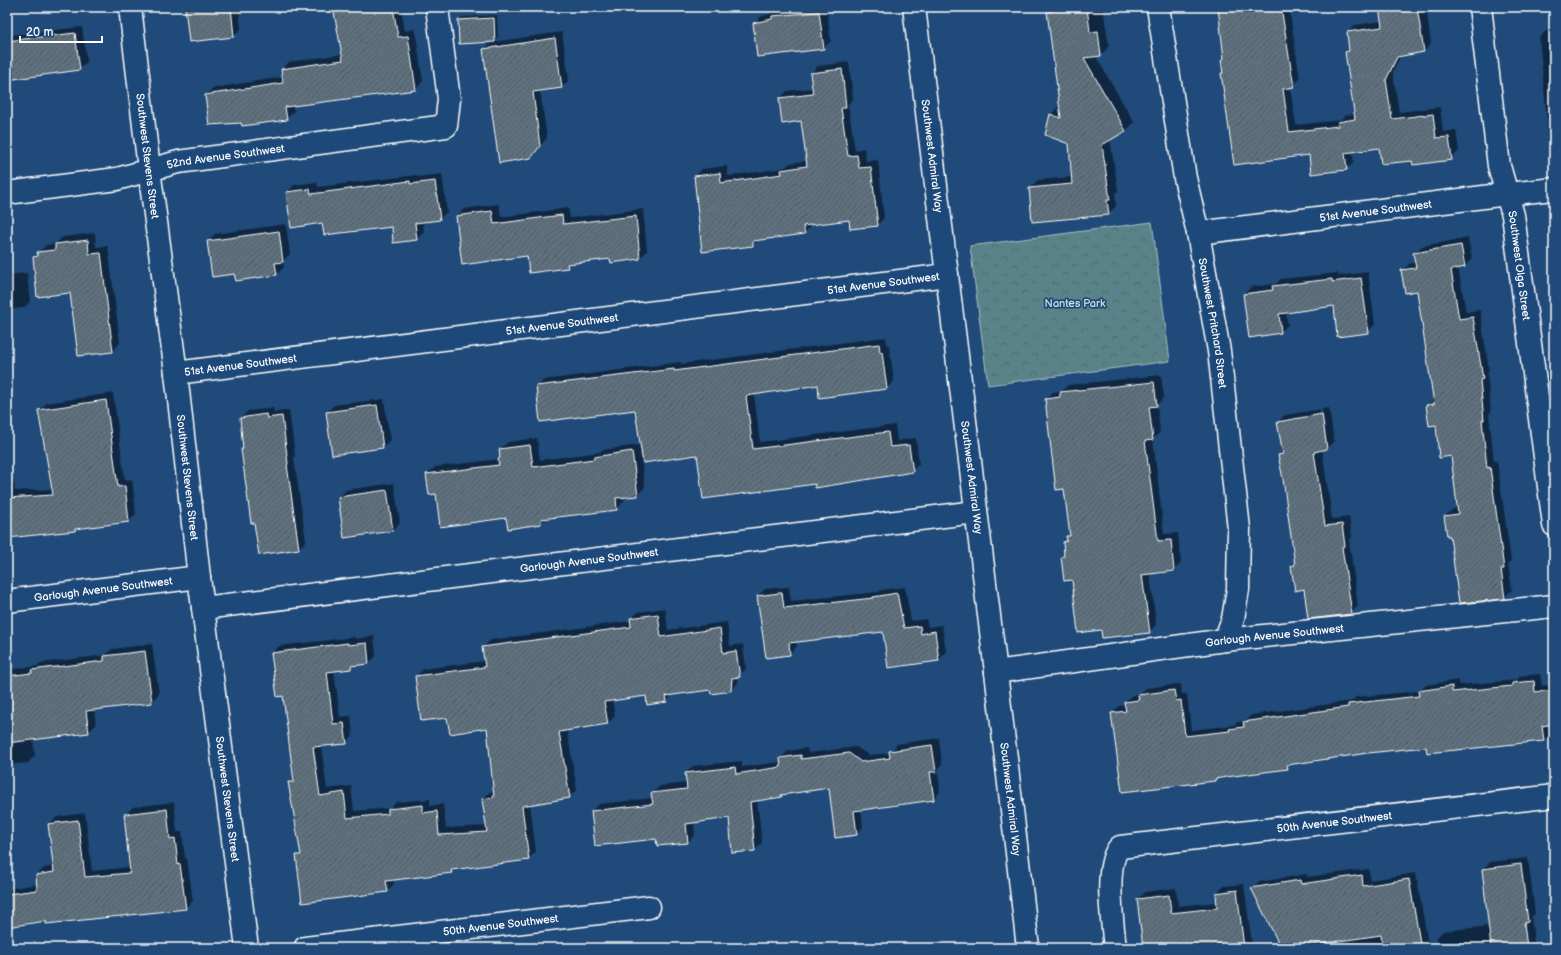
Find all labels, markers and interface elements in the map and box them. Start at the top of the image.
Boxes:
scale bar [20,18,102,44]
text: 20 m [26,25,53,40]
street label: Southwest Stevens Street [133,93,162,220]
street label: Southwest Admiral Way [918,99,945,213]
street label: 52nd Avenue Southwest [165,142,286,172]
street label: 51st Avenue Southwest [1319,197,1433,225]
street label: Southwest Olga Street [1505,209,1533,322]
street label: Southwest Pritchard Street [1196,257,1229,390]
street label: 51st Avenue Southwest [826,270,941,297]
park label: Nantes Park [1045,297,1106,310]
street label: 51st Avenue Southwest [505,311,620,338]
street label: 51st Avenue Southwest [184,352,298,379]
street label: Southwest Stevens Street [174,414,201,542]
street label: Southwest Admiral Way [958,420,985,535]
street label: Garlough Avenue Southwest [519,545,660,576]
street label: Garlough Avenue Southwest [33,574,174,605]
street label: Garlough Avenue Southwest [1204,622,1345,650]
street label: Southwest Stevens Street [213,736,242,863]
street label: Southwest Admiral Way [997,742,1023,857]
street label: 50th Avenue Southwest [1276,809,1393,836]
street label: 50th Avenue Southwest [442,912,560,938]

